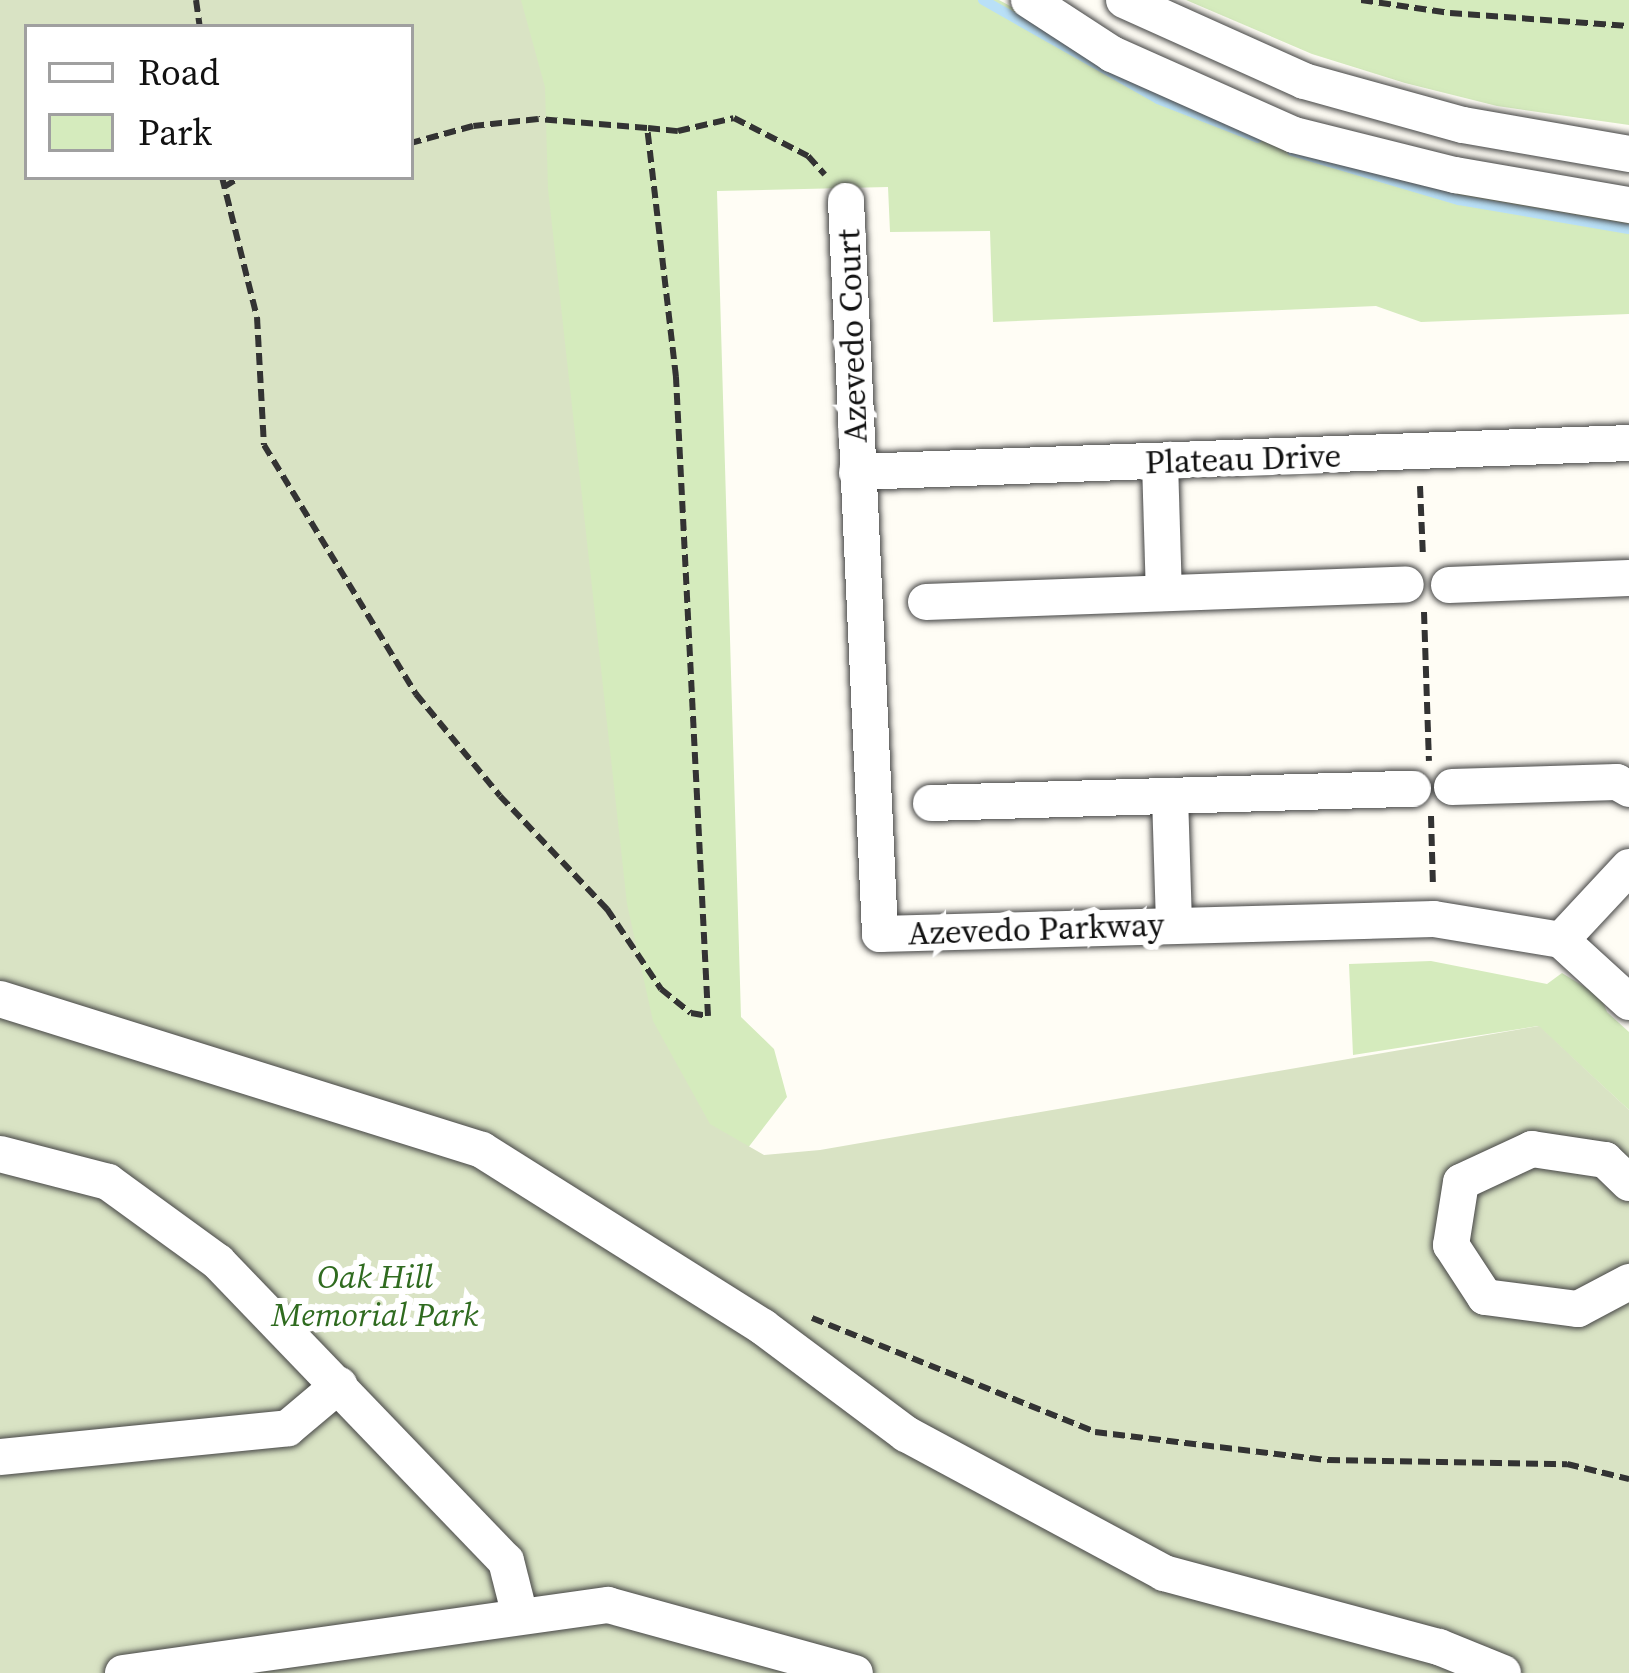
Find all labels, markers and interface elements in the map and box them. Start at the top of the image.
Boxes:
legend [24,24,414,180]
text: Road [138,48,220,97]
text: Park [138,108,212,157]
street label: Azevedo Court [828,228,876,444]
street label: Plateau Drive [1144,436,1342,482]
street label: Azevedo Parkway [907,905,1165,953]
park label: Oak Hill Memorial Park [272,1257,478,1335]

